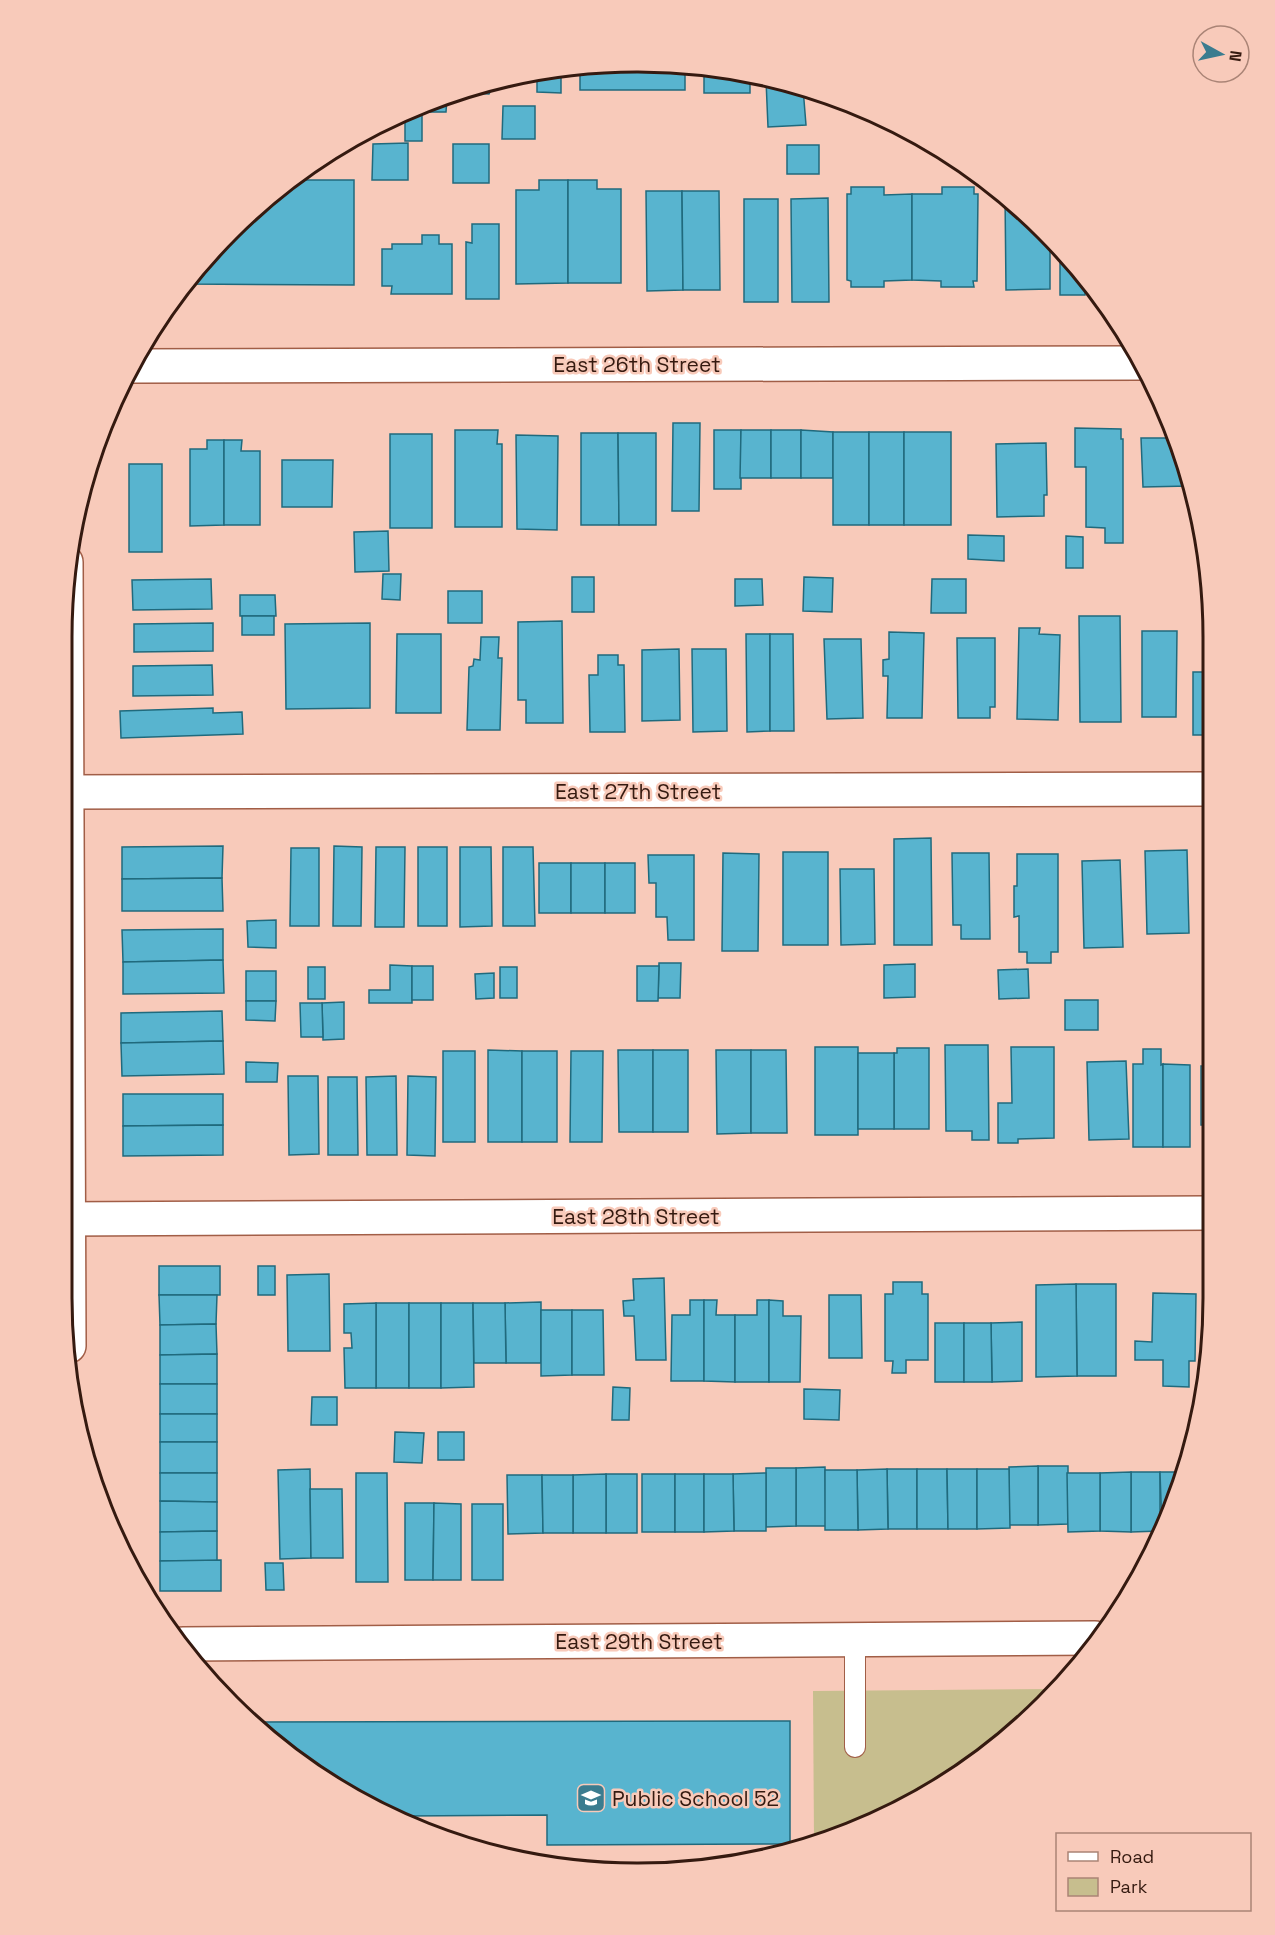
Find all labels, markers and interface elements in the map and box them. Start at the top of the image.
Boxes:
north arrow [1191,24,1251,84]
text: N [1224,49,1247,63]
street label: East 26th Street [553,351,721,378]
street label: East 27th Street [555,778,721,805]
street label: East 28th Street [552,1203,720,1230]
street label: East 29th Street [555,1628,723,1655]
school or university icon: Public School 52 [575,1782,607,1814]
place label: Public School 52 [612,1785,779,1812]
legend [1056,1833,1251,1911]
text: Road [1110,1845,1154,1868]
text: Park [1110,1875,1148,1898]

